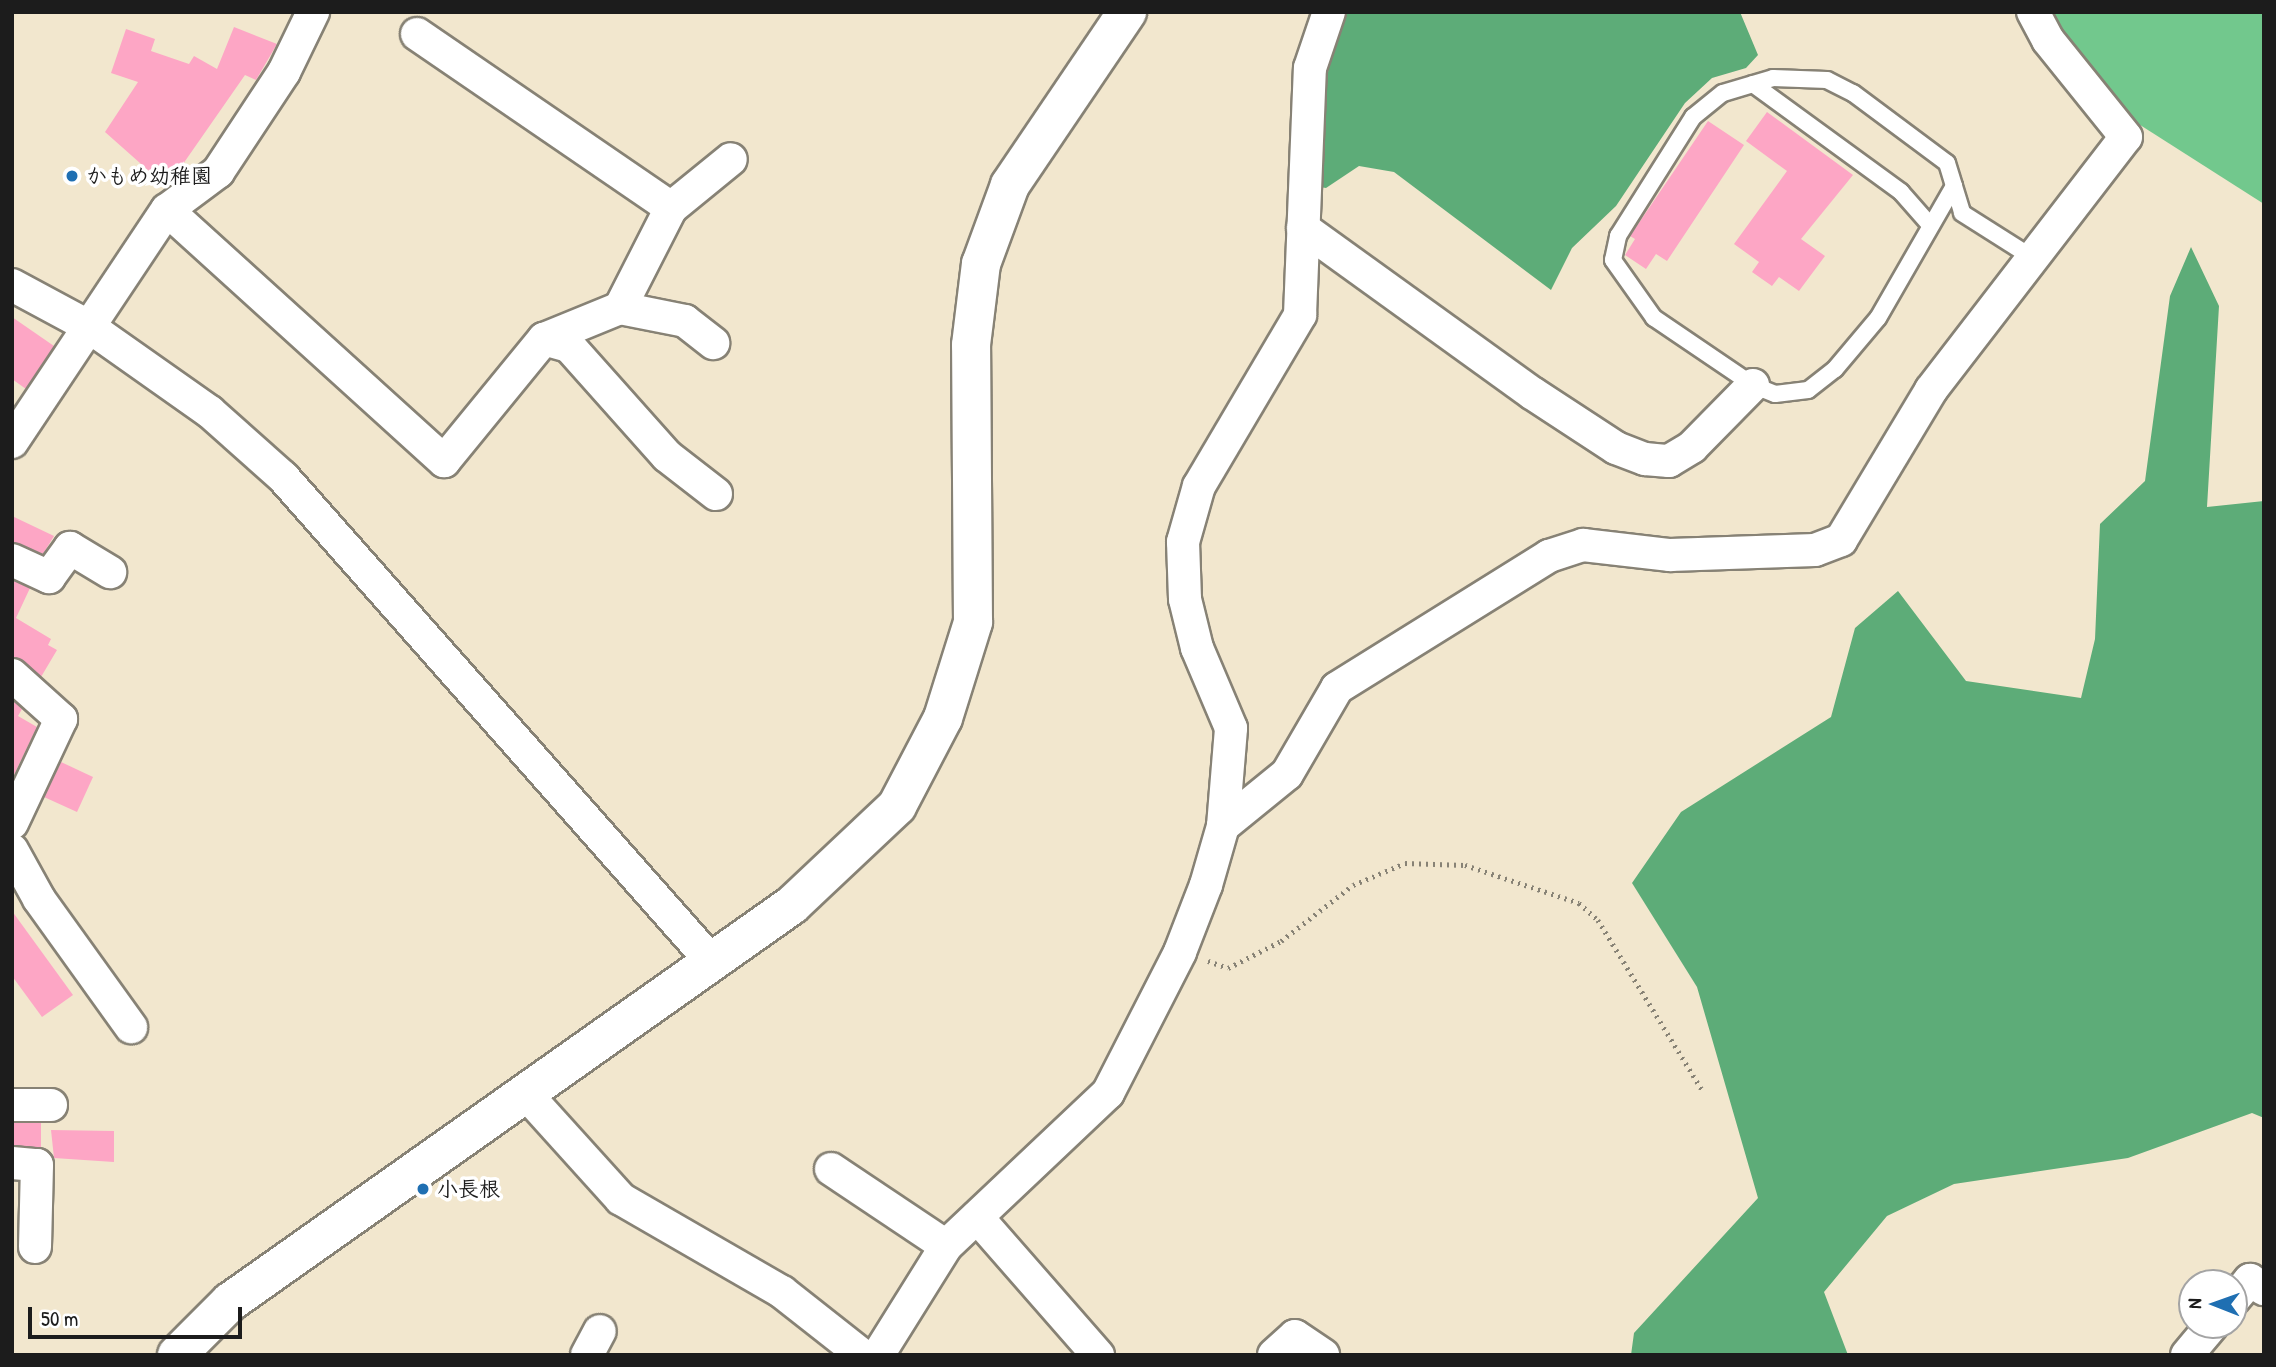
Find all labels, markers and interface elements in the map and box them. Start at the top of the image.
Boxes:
place label: かもめ幼稚園 [86,163,212,189]
marker: かもめ幼稚園 [64,168,80,184]
place label: 小長根 [437,1176,500,1202]
marker: 小長根 [415,1181,431,1197]
north arrow [2178,1269,2248,1339]
scale bar [32,1294,245,1338]
text: N [2181,1298,2207,1309]
text: 50 m [41,1304,78,1333]

